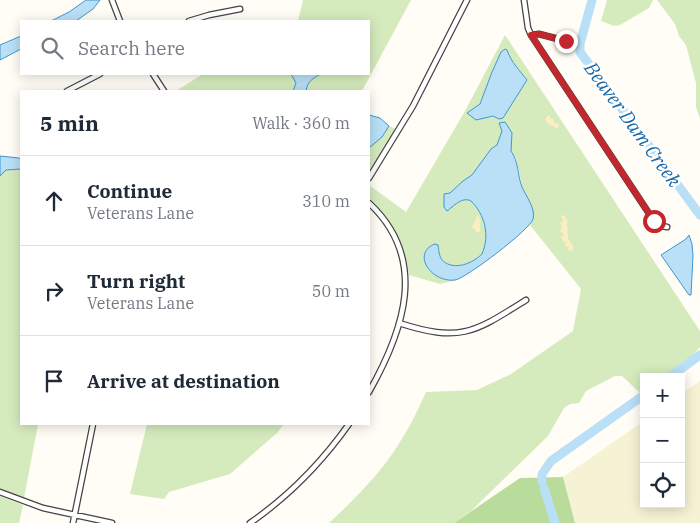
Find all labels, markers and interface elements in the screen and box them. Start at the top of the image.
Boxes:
search box [20,20,370,75]
route end [555,30,578,53]
icon: search [38,34,66,62]
text: Search here [78,36,185,60]
water label: Beaver Dam Creek [579,56,687,192]
text: 5 min [40,109,99,137]
text: Walk · 360 m [252,113,350,133]
text: Continue [87,179,172,203]
icon: ahead [40,187,68,215]
text: 310 m [302,191,350,211]
text: Veterans Lane [87,203,194,223]
route start [643,210,666,233]
text: Turn right [87,269,185,293]
icon: right [40,277,68,305]
text: 50 m [312,281,350,301]
text: Veterans Lane [87,293,194,313]
icon: arrive [40,367,68,395]
text: Arrive at destination [87,369,280,393]
map controls [640,373,685,508]
button: + [640,373,685,418]
button: − [640,418,685,463]
button: locate [640,463,685,508]

